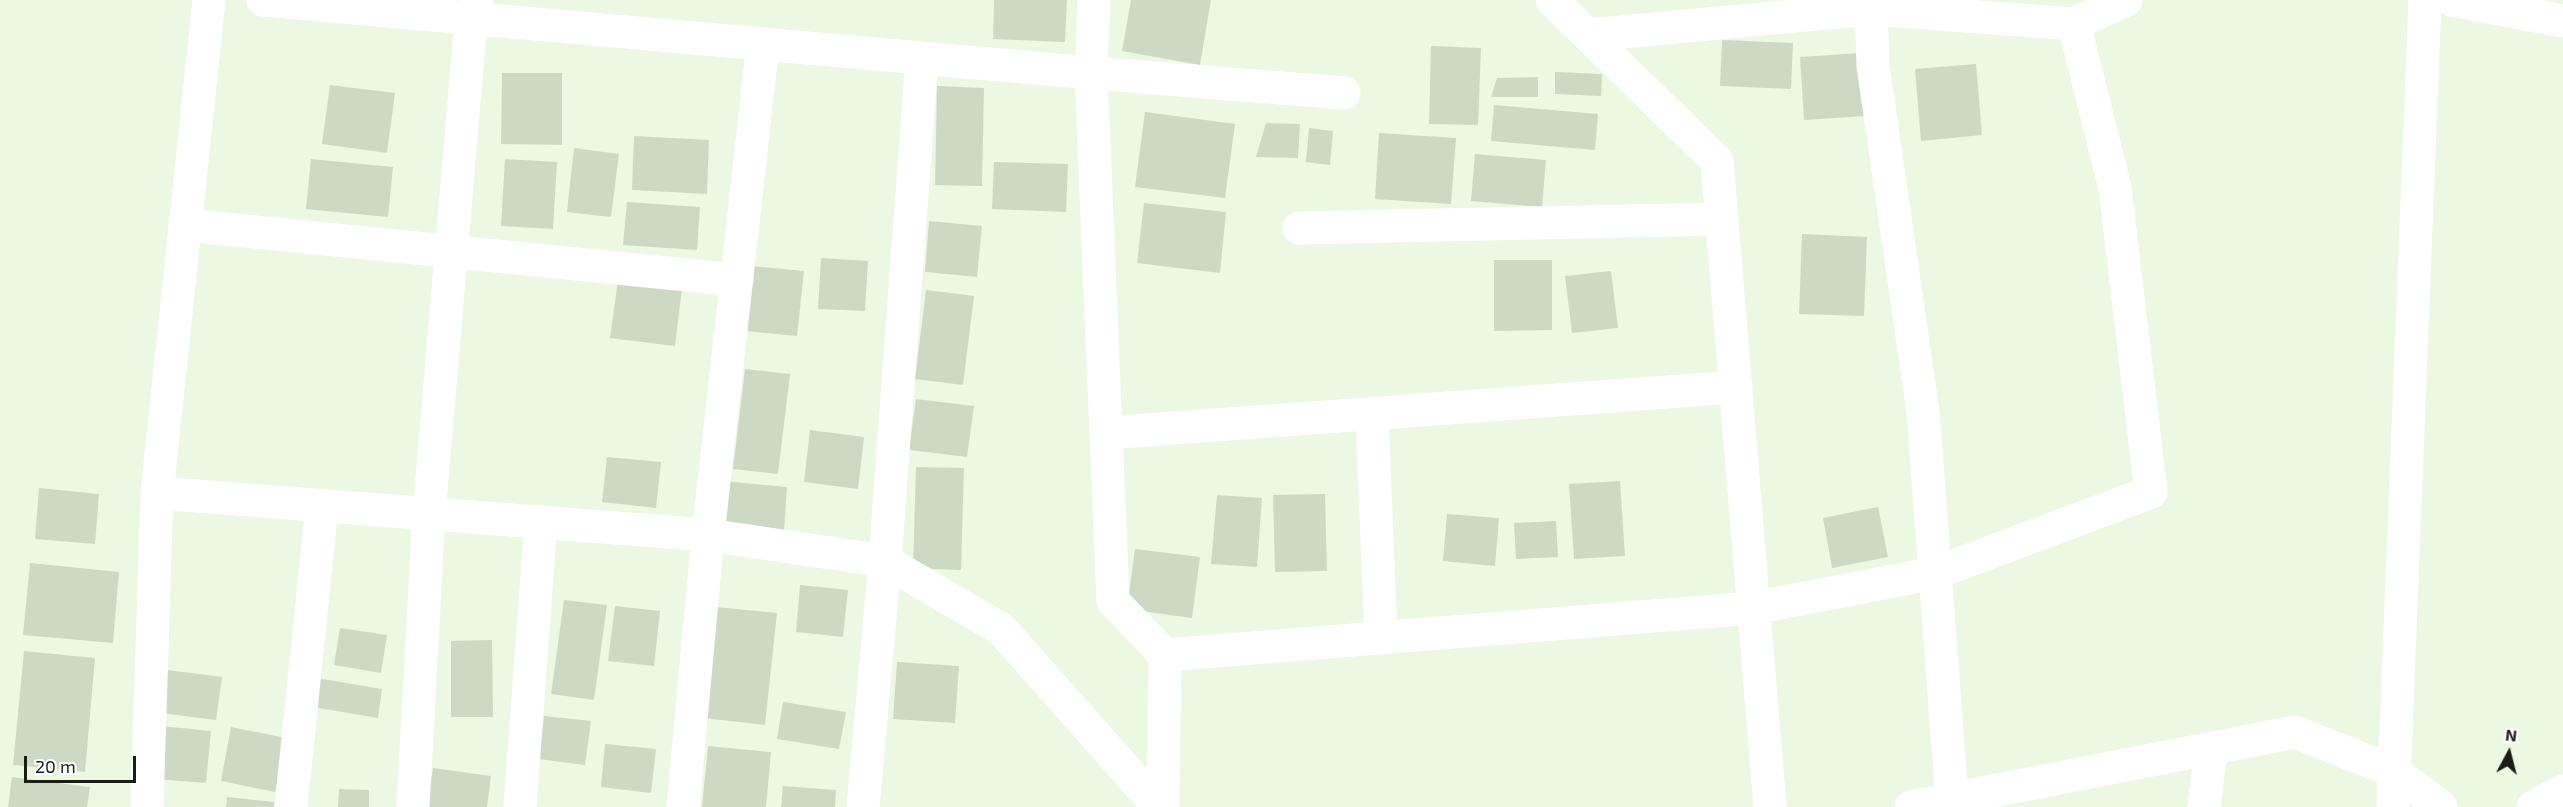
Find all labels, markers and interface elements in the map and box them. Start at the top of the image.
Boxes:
north arrow [2479,723,2539,783]
text: N [2504,725,2518,745]
scale bar [27,744,140,782]
text: 20 m [35,755,76,777]

